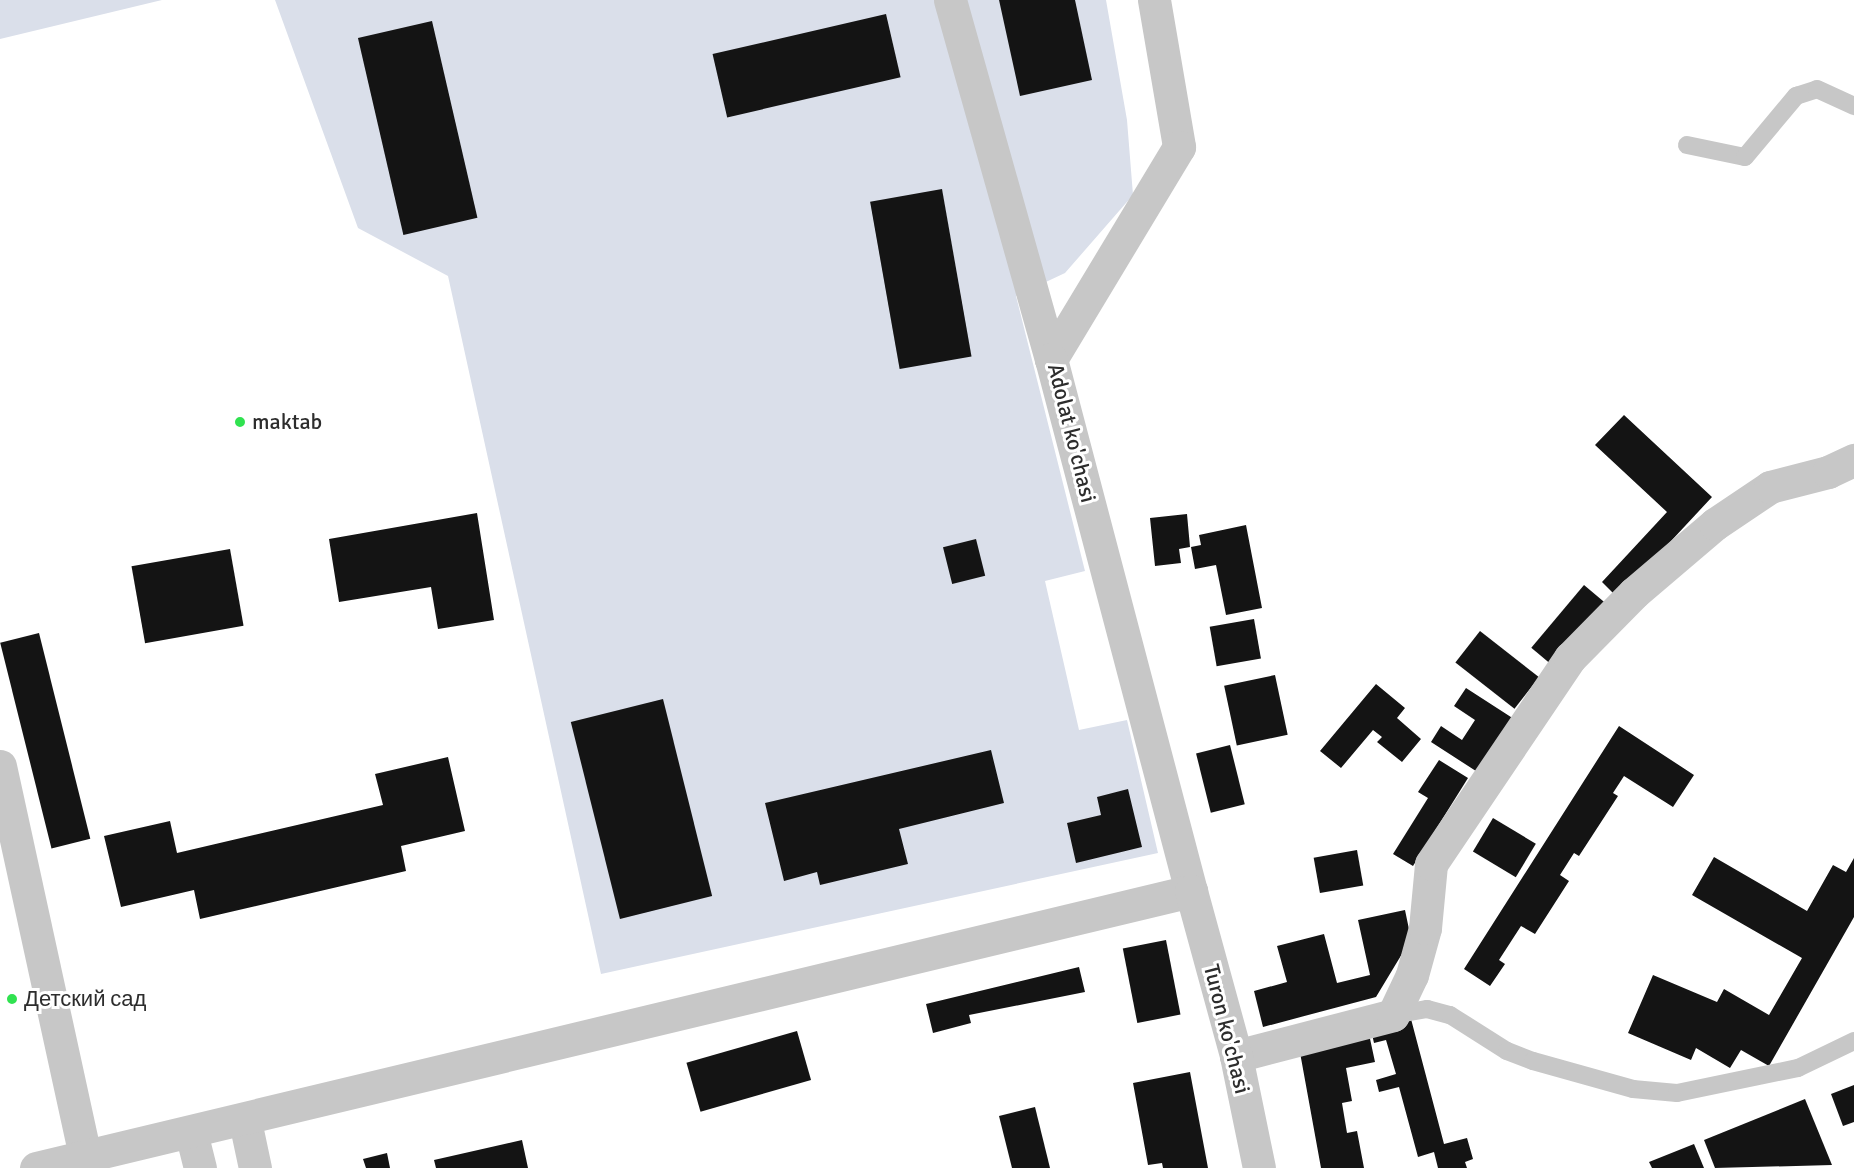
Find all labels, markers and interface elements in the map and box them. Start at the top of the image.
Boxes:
street label: Adolat ko'chasi [1042,361,1102,505]
place label: maktab [252,409,322,435]
marker: maktab [233,415,247,429]
street label: Turon ko'chasi [1198,961,1256,1097]
place label: Детский сад [24,986,146,1012]
marker: Детский сад [5,992,19,1006]

